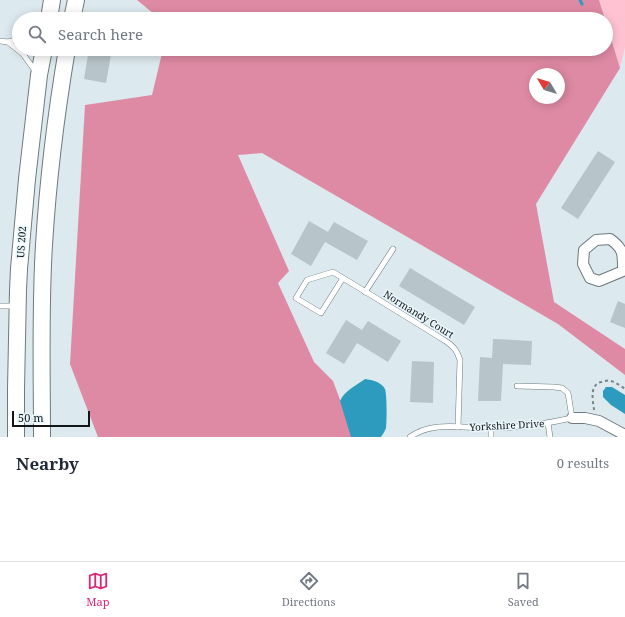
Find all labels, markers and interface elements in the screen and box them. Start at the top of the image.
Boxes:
search box [12,12,613,56]
icon: search [26,23,48,45]
text: Search here [58,24,143,44]
north arrow [529,68,565,104]
street label: US 202 [13,226,29,258]
street label: Normandy Court [381,287,457,342]
scale bar [12,409,90,428]
text: 50 m [18,410,44,425]
street label: Yorkshire Drive [468,416,545,434]
text: Nearby [16,452,79,475]
text: 0 results [557,454,609,472]
tab: Map [86,570,109,609]
tab: Directions [282,570,335,609]
tab: Saved [508,570,539,609]

